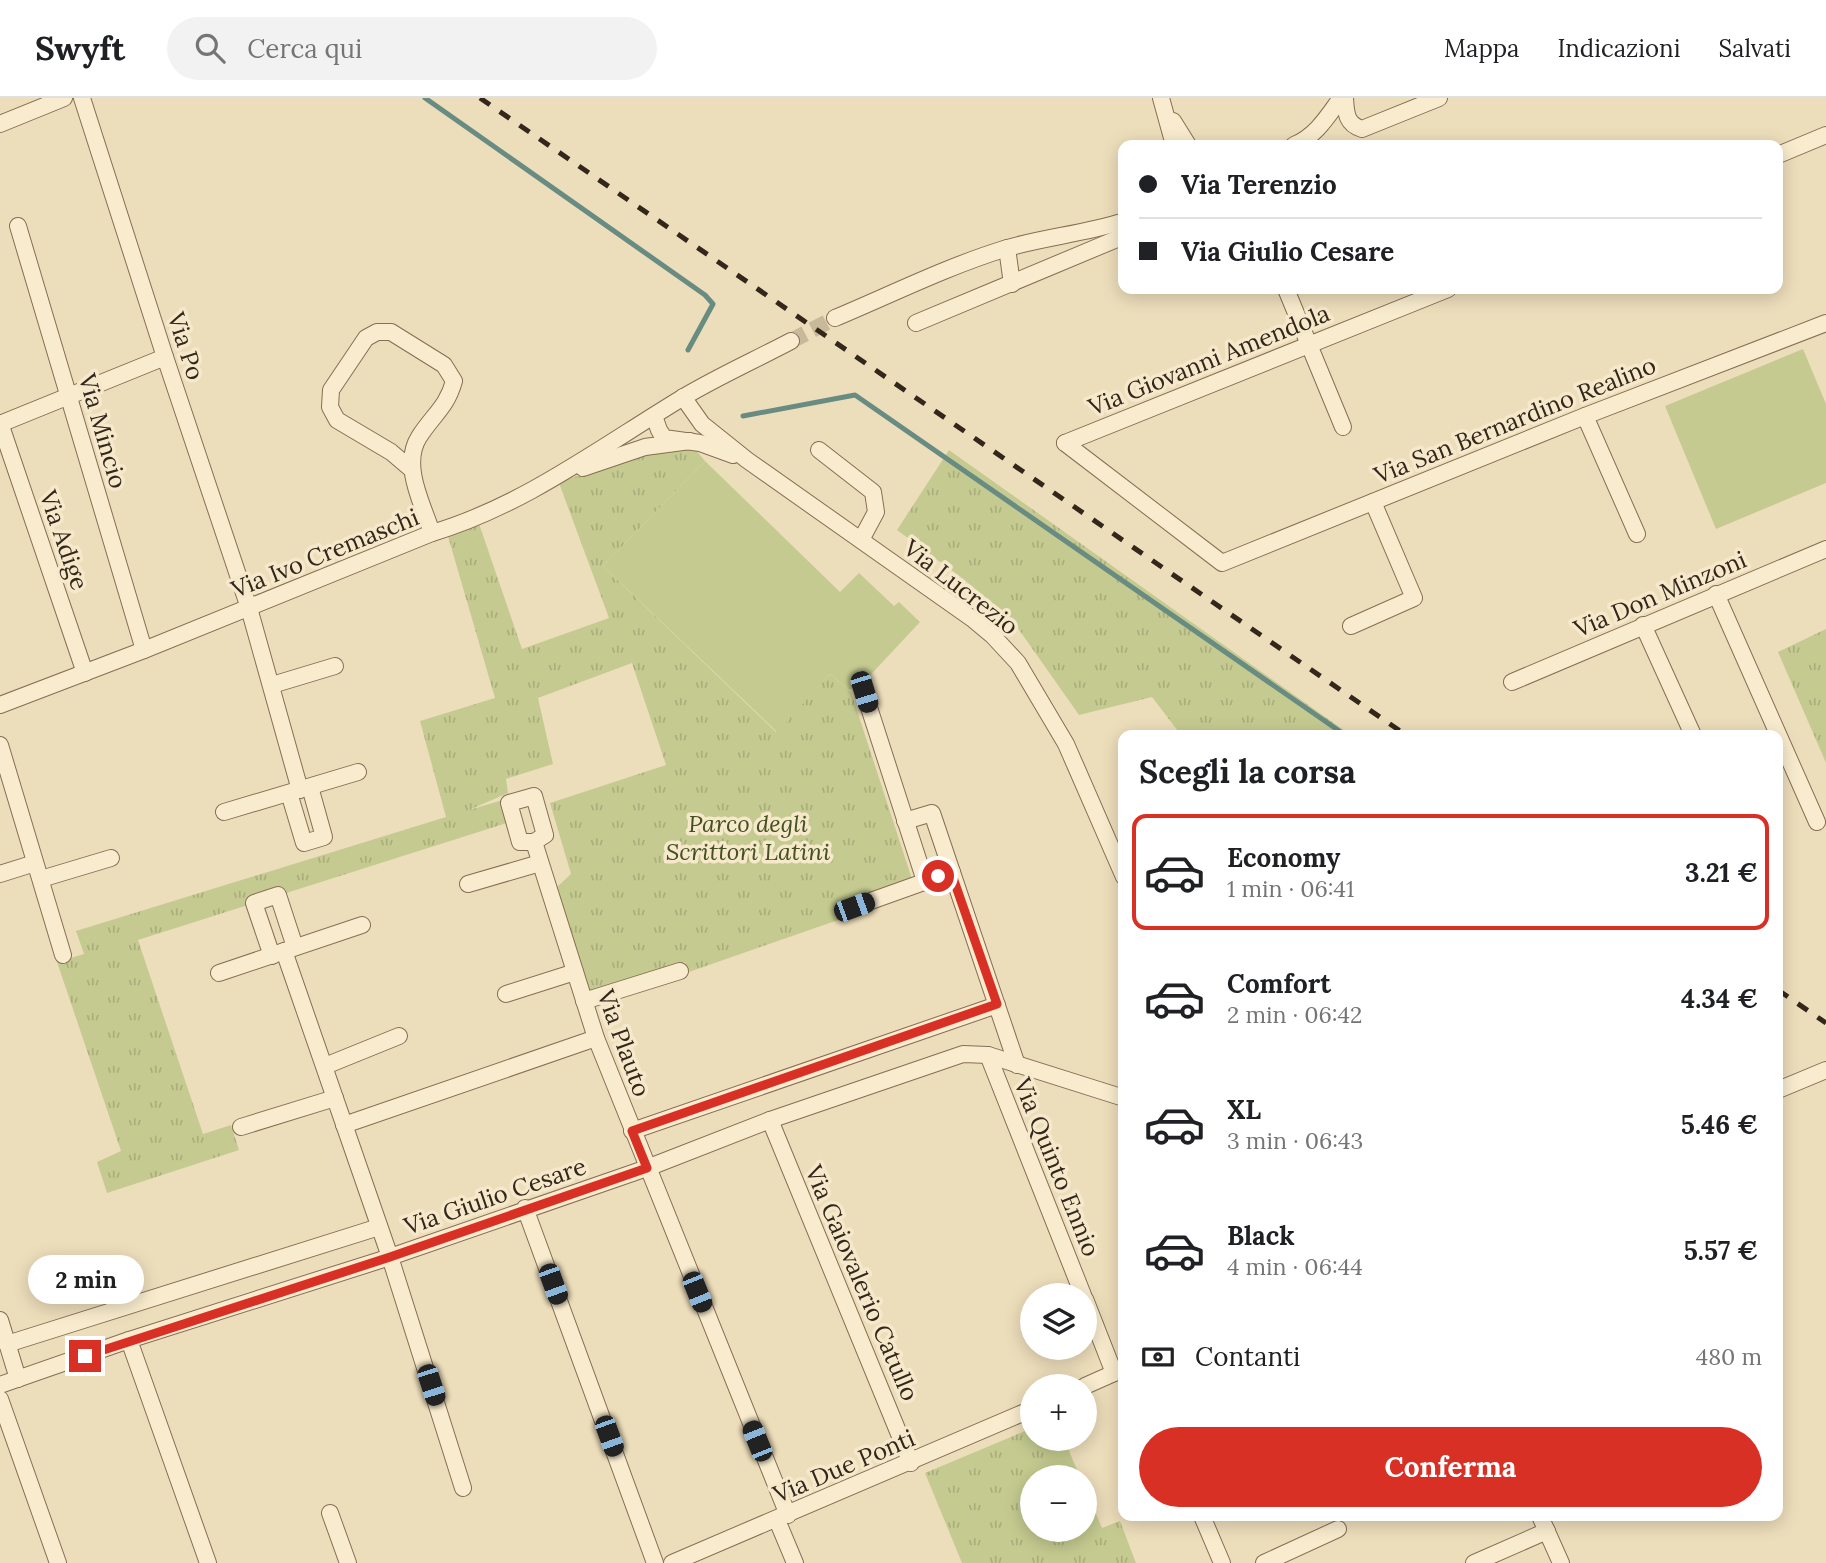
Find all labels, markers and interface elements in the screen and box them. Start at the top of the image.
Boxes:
search box [167,17,657,80]
text: Swyft [35,27,125,69]
icon: search [191,29,229,67]
text: Cerca qui [247,32,362,65]
text: Mappa [1444,33,1519,64]
text: Indicazioni [1557,33,1680,64]
text: Salvati [1718,33,1791,64]
text: Via Terenzio [1181,168,1337,201]
text: Via Giulio Cesare [1181,235,1394,268]
street label: Via Giovanni Amendola [1083,297,1334,423]
street label: Via Po [160,307,211,384]
street label: Via San Bernardino Realino [1369,349,1660,491]
street label: Via Mincio [72,369,134,492]
street label: Via Adige [32,485,95,594]
street label: Via Ivo Cremaschi [226,501,423,605]
street label: Via Lucrezio [896,532,1025,642]
street label: Via Don Minzoni [1568,544,1751,645]
car [848,669,881,715]
text: Scegli la corsa [1139,751,1356,792]
park label: Parco degli Scrittori Latini [666,808,831,867]
icon: car [1143,841,1206,904]
text: Economy [1227,841,1340,874]
text: 3.21 € [1685,856,1758,889]
route start [922,860,954,892]
text: 1 min · 06:41 [1227,874,1354,903]
car [831,890,878,924]
icon: car [1143,967,1206,1030]
text: Comfort [1227,967,1331,1000]
text: 4.34 € [1681,982,1758,1015]
street label: Via Plauto [590,984,658,1101]
text: 2 min · 06:42 [1227,1000,1362,1029]
street label: Via Quinto Ennio [1007,1072,1107,1261]
icon: car [1143,1093,1206,1156]
text: XL [1227,1093,1261,1126]
text: 5.46 € [1681,1108,1758,1141]
text: 3 min · 06:43 [1227,1126,1363,1155]
street label: Via Giulio Cesare [399,1150,590,1242]
street label: Via Gaiovalerio Catullo [798,1160,926,1406]
icon: car [1143,1219,1206,1282]
text: Black [1227,1219,1295,1252]
text: 5.57 € [1684,1234,1758,1267]
text: 4 min · 06:44 [1227,1252,1363,1281]
callout: 2 min [27,1254,143,1304]
car [536,1261,571,1307]
text: 2 min [55,1265,117,1294]
car [680,1269,715,1315]
map controls [1020,1283,1097,1542]
button: layers [1020,1283,1097,1360]
icon: cash [1139,1338,1177,1376]
route end [69,1340,101,1372]
text: Contanti [1195,1340,1300,1373]
text: 480 m [1696,1342,1762,1371]
car [415,1362,448,1408]
button: + [1020,1374,1097,1451]
car [592,1413,627,1459]
car [740,1418,775,1464]
street label: Via Due Ponti [768,1422,920,1510]
button: Conferma [1139,1427,1762,1507]
button: − [1020,1465,1097,1542]

